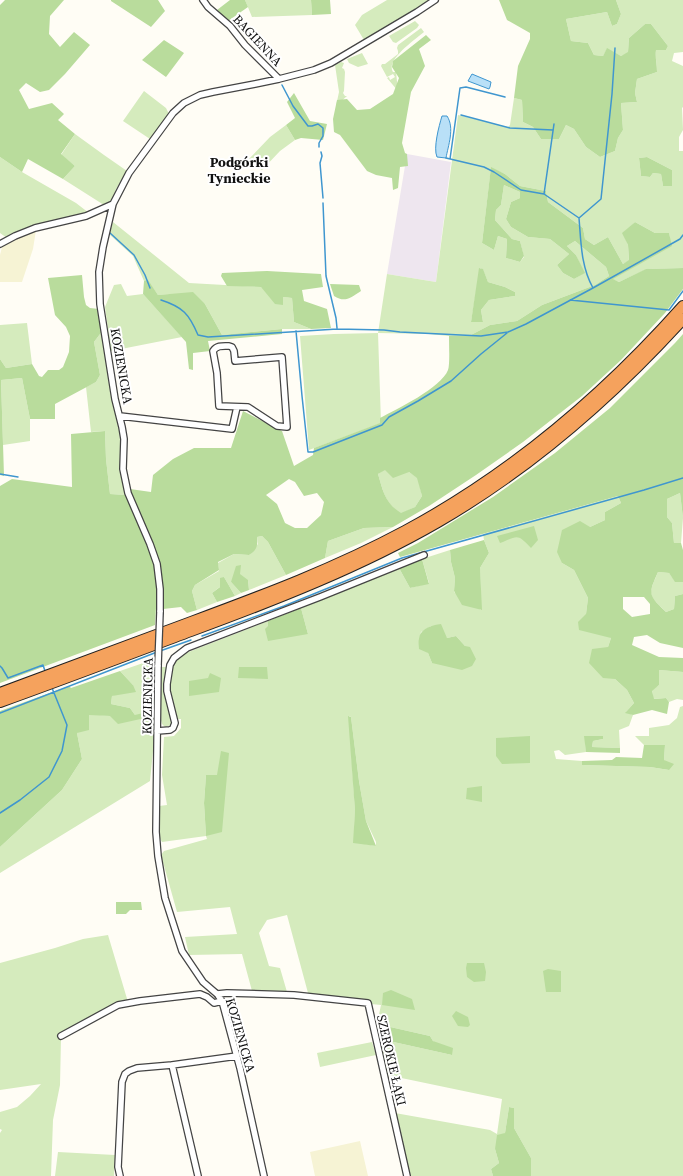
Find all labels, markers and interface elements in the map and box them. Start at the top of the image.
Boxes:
street label: BAGIENNA [229,11,286,70]
district label: Podgórki Tynieckie [208,152,270,188]
street label: KOZIENICKA [106,327,137,406]
street label: KOZIENICKA [138,657,157,735]
street label: KOZIENICKA [222,996,259,1075]
street label: SZEROKIE ŁĄKI [373,1013,410,1107]

